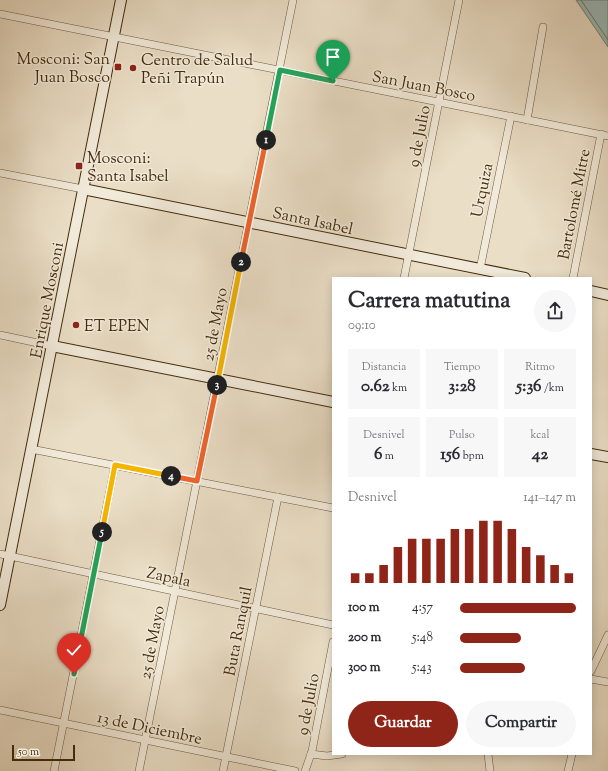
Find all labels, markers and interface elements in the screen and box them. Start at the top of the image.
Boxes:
pin [316,40,350,81]
icon: arrive [322,46,344,68]
place label: Mosconi: San Juan Bosco [17,49,111,90]
place label: Centro de Salud Peñi Trapún [141,50,253,91]
marker: Mosconi: San Juan Bosco [113,62,123,72]
marker: Centro de Salud Peñi Trapún [128,63,138,73]
street label: San Juan Bosco [370,66,477,109]
street label: 9 de Julio [403,103,438,169]
pin: 1 [256,130,276,150]
text: 1 [264,132,268,148]
street label: Bartolomé Mitre [553,147,597,262]
place label: Mosconi: Santa Isabel [87,148,169,189]
marker: Mosconi: Santa Isabel [74,161,84,171]
street label: Urquiza [466,161,501,220]
street label: Santa Isabel [270,203,355,242]
street label: Enrique Mosconi [26,240,71,360]
pin: 2 [231,252,251,272]
text: 2 [238,254,244,270]
street label: 25 de Mayo [198,286,235,363]
text: Carrera matutina [348,286,510,318]
button: share [534,290,576,332]
place label: ET EPEN [84,316,150,339]
text: 09:10 [348,317,376,335]
marker: ET EPEN [71,320,81,330]
text: Distancia [362,359,406,375]
text: Tiempo [444,359,480,375]
text: Ritmo [525,359,555,375]
pin: 3 [207,375,227,395]
text: 0.62 [361,375,390,399]
text: 3:28 [448,375,476,399]
text: 5:36 [516,375,542,399]
text: 3 [215,377,219,393]
text: km [390,380,407,396]
text: /km [542,380,564,396]
text: Desnivel [363,427,405,443]
text: Pulso [449,427,475,443]
text: kcal [531,427,549,443]
text: 6 [374,443,383,467]
text: 156 [440,443,460,467]
text: 42 [532,443,548,467]
text: m [383,448,394,464]
text: bpm [460,448,484,464]
pin: 4 [161,466,181,486]
text: 4 [168,468,174,484]
text: Desnivel [348,489,397,507]
text: 141–147 m [523,489,576,507]
pin: 5 [92,522,112,542]
text: 5 [100,524,104,540]
street label: Zapala [144,563,193,594]
street label: Buta Ranquil [220,584,259,678]
text: 100 m [348,599,380,617]
text: 4:57 [412,599,433,617]
street label: 25 de Mayo [135,604,172,681]
text: 200 m [348,629,381,647]
text: 5:48 [412,629,433,647]
pin [57,633,91,674]
icon: check [63,639,85,661]
text: 300 m [348,659,380,677]
text: 5:43 [412,659,432,677]
street label: 9 de Julio [292,671,327,737]
button: Guardar [348,701,458,747]
button: Compartir [466,701,576,747]
street label: 13 de Diciembre [95,707,204,752]
scale bar [12,743,75,762]
text: 50 m [18,744,39,760]

